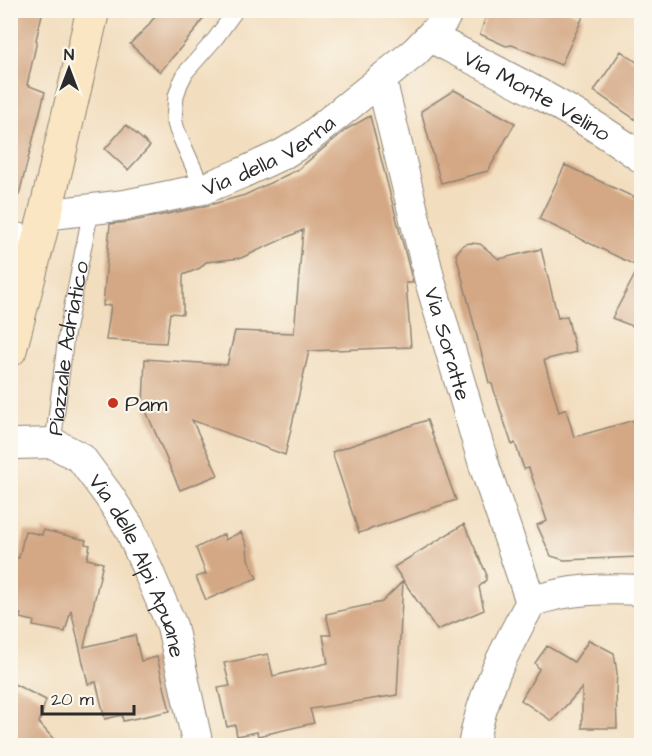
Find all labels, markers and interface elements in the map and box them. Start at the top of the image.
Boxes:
north arrow [39,39,99,99]
street label: Via Monte Velino [458,43,617,150]
text: N [64,44,74,66]
street label: Via della Verna [198,108,342,205]
street label: Piazzale Adriatico [40,258,98,437]
street label: Via Soratte [416,284,478,404]
place label: Pam [125,389,167,420]
marker: Pam [106,396,120,410]
street label: Via delle Alpi Apuane [80,467,192,661]
scale bar [42,678,134,716]
text: 20 m [51,687,94,712]

